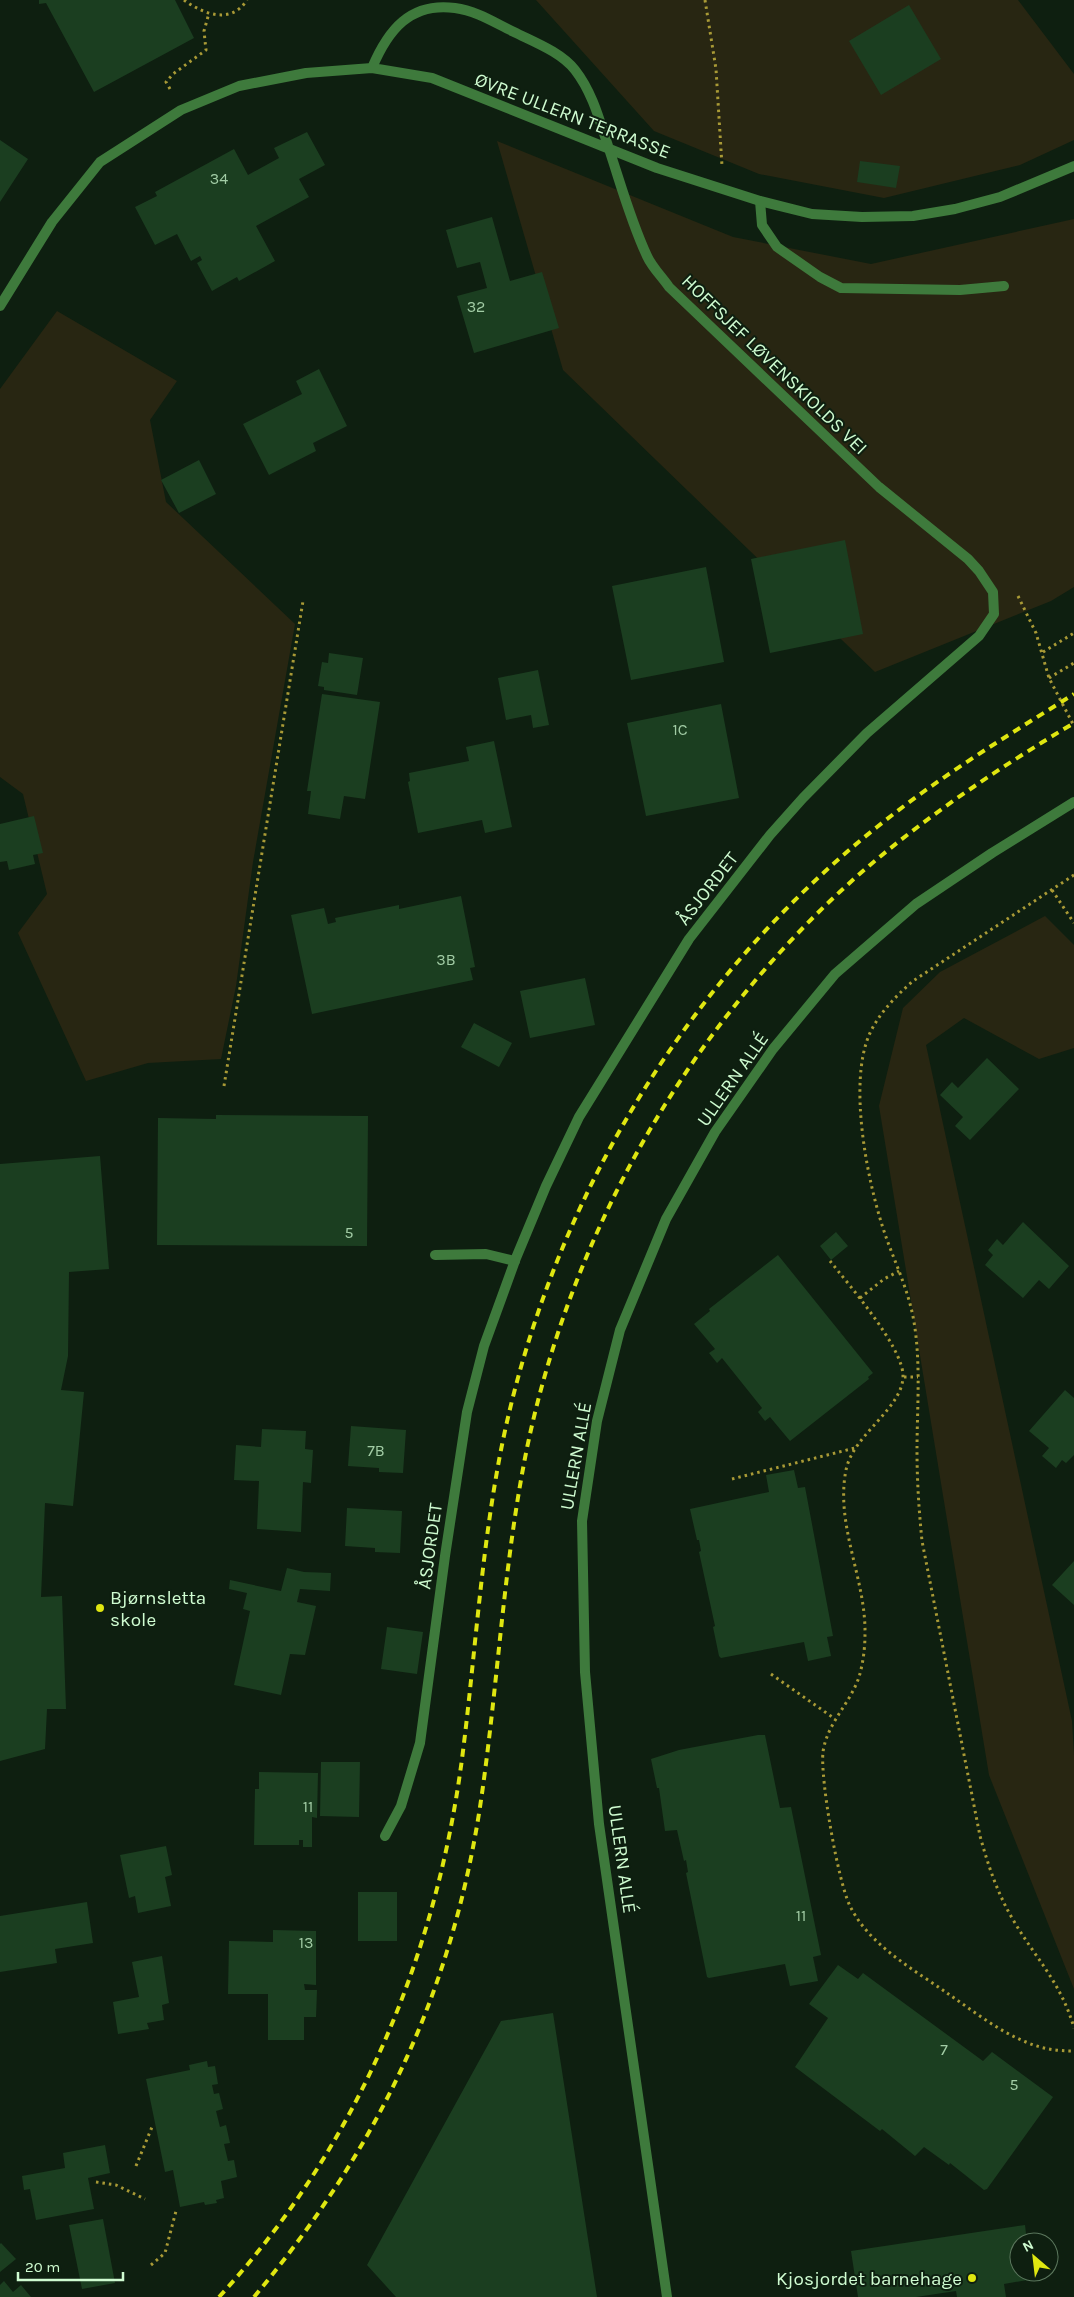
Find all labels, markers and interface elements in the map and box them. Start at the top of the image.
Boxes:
street label: ØVRE ULLERN TERRASSE [472,68,674,163]
house number: 34 [210,169,228,188]
street label: HOFFSJEF LØVENSKIOLDS VEI [677,270,872,459]
house number: 32 [467,297,485,316]
house number: 1C [672,720,688,739]
street label: ÅSJORDET [672,847,743,930]
house number: 3B [436,950,456,969]
street label: ULLERN ALLÉ [692,1028,773,1131]
house number: 5 [344,1223,354,1242]
street label: ULLERN ALLÉ [555,1400,596,1512]
house number: 7B [367,1441,385,1460]
street label: ÅSJORDET [413,1501,447,1591]
place label: Bjørnsletta skole [110,1587,206,1631]
marker: Bjørnsletta skole [94,1602,106,1614]
house number: 11 [303,1797,313,1816]
street label: ULLERN ALLÉ [604,1803,642,1915]
house number: 11 [796,1906,806,1925]
house number: 13 [299,1933,313,1952]
house number: 7 [940,2040,948,2059]
house number: 5 [1009,2075,1019,2094]
north arrow [1009,2232,1059,2282]
text: N [1020,2236,1037,2256]
scale bar [18,2250,122,2282]
text: 20 m [25,2258,60,2276]
place label: Kjosjordet barnehage [776,2268,962,2290]
marker: Kjosjordet barnehage [966,2272,978,2284]

